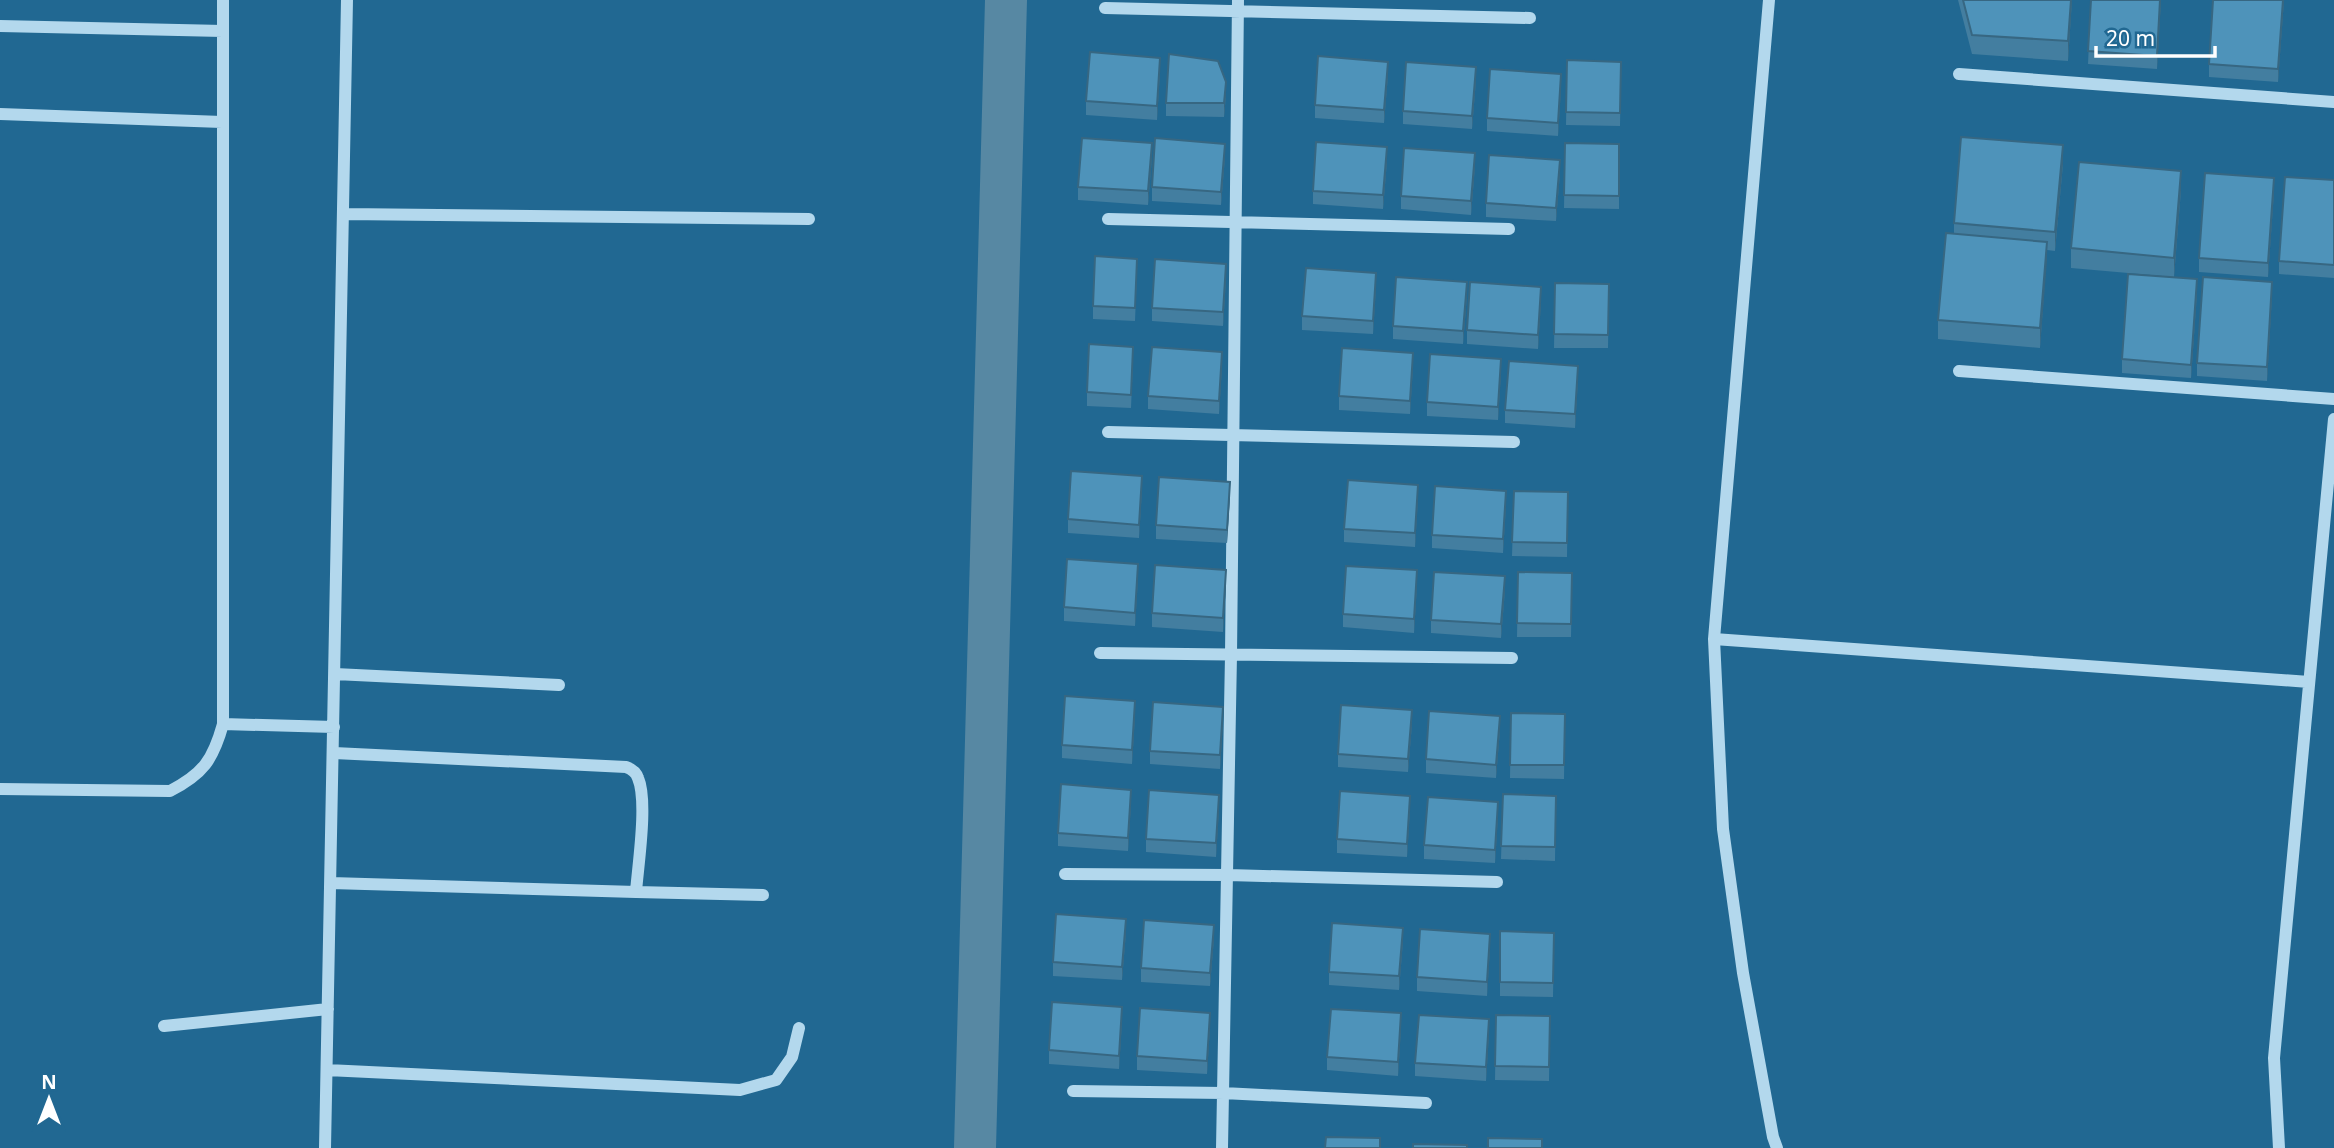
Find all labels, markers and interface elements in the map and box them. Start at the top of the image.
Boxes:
scale bar [2096,14,2215,58]
text: 20 m [2106,24,2155,52]
north arrow [14,1064,84,1134]
text: N [41,1069,57,1095]

